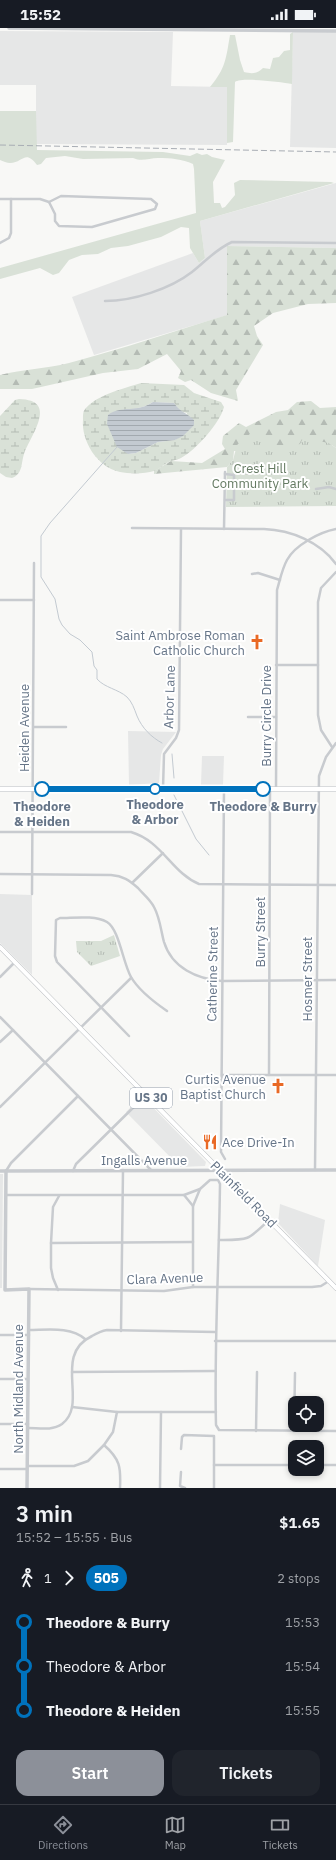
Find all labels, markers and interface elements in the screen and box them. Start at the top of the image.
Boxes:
text: 15:52 [20,5,61,24]
park label: Crest Hill Community Park [212,460,308,492]
place label: Saint Ambrose Roman Catholic Church [115,627,245,659]
church icon: Saint Ambrose Roman Catholic Church [248,633,266,651]
street label: Arbor Lane [160,665,179,729]
street label: Burry Circle Drive [258,665,275,767]
street label: Heiden Avenue [16,684,33,772]
marker: Theodore & Heiden [34,781,50,797]
marker: Theodore & Burry [255,781,271,797]
marker: Theodore & Arbor [149,783,161,795]
place label: Theodore & Arbor [126,796,184,828]
place label: Theodore & Heiden [13,798,71,830]
place label: Theodore & Burry [209,798,317,815]
street label: Burry Street [252,897,269,967]
street label: Catherine Street [203,926,222,1022]
street label: Hosmer Street [299,937,316,1021]
place label: Curtis Avenue Baptist Church [180,1071,266,1103]
church icon: Curtis Avenue Baptist Church [269,1077,287,1095]
road number: US 30 [130,1088,172,1108]
restaurant icon: Ace Drive-In [201,1133,219,1151]
place label: Ace Drive-In [222,1134,295,1151]
street label: Ingalls Avenue [101,1152,187,1169]
street label: Plainfield Road [207,1157,281,1231]
street label: Clara Avenue [126,1269,204,1288]
street label: North Midland Avenue [10,1324,27,1454]
map controls [288,1396,324,1476]
button: locate [288,1396,324,1432]
button: layers [288,1440,324,1476]
text: 3 min [16,1499,73,1528]
text: $1.65 [279,1513,320,1532]
text: 15:52 – 15:55 · Bus [16,1529,132,1546]
icon: walk [16,1567,38,1589]
icon: forward [58,1567,80,1589]
text: 505 [94,1569,119,1587]
text: 1 [44,1570,52,1587]
text: 2 stops [277,1570,320,1587]
text: Theodore & Burry [46,1613,170,1632]
text: 15:53 [285,1614,320,1631]
text: Theodore & Arbor [46,1657,166,1676]
text: 15:54 [285,1658,320,1675]
text: Theodore & Heiden [46,1701,181,1720]
text: 15:55 [285,1702,320,1719]
button: Start [16,1750,164,1796]
button: Tickets [172,1750,320,1796]
tab: Directions [38,1814,88,1852]
tab: Map [164,1814,186,1852]
tab: Tickets [262,1814,298,1852]

